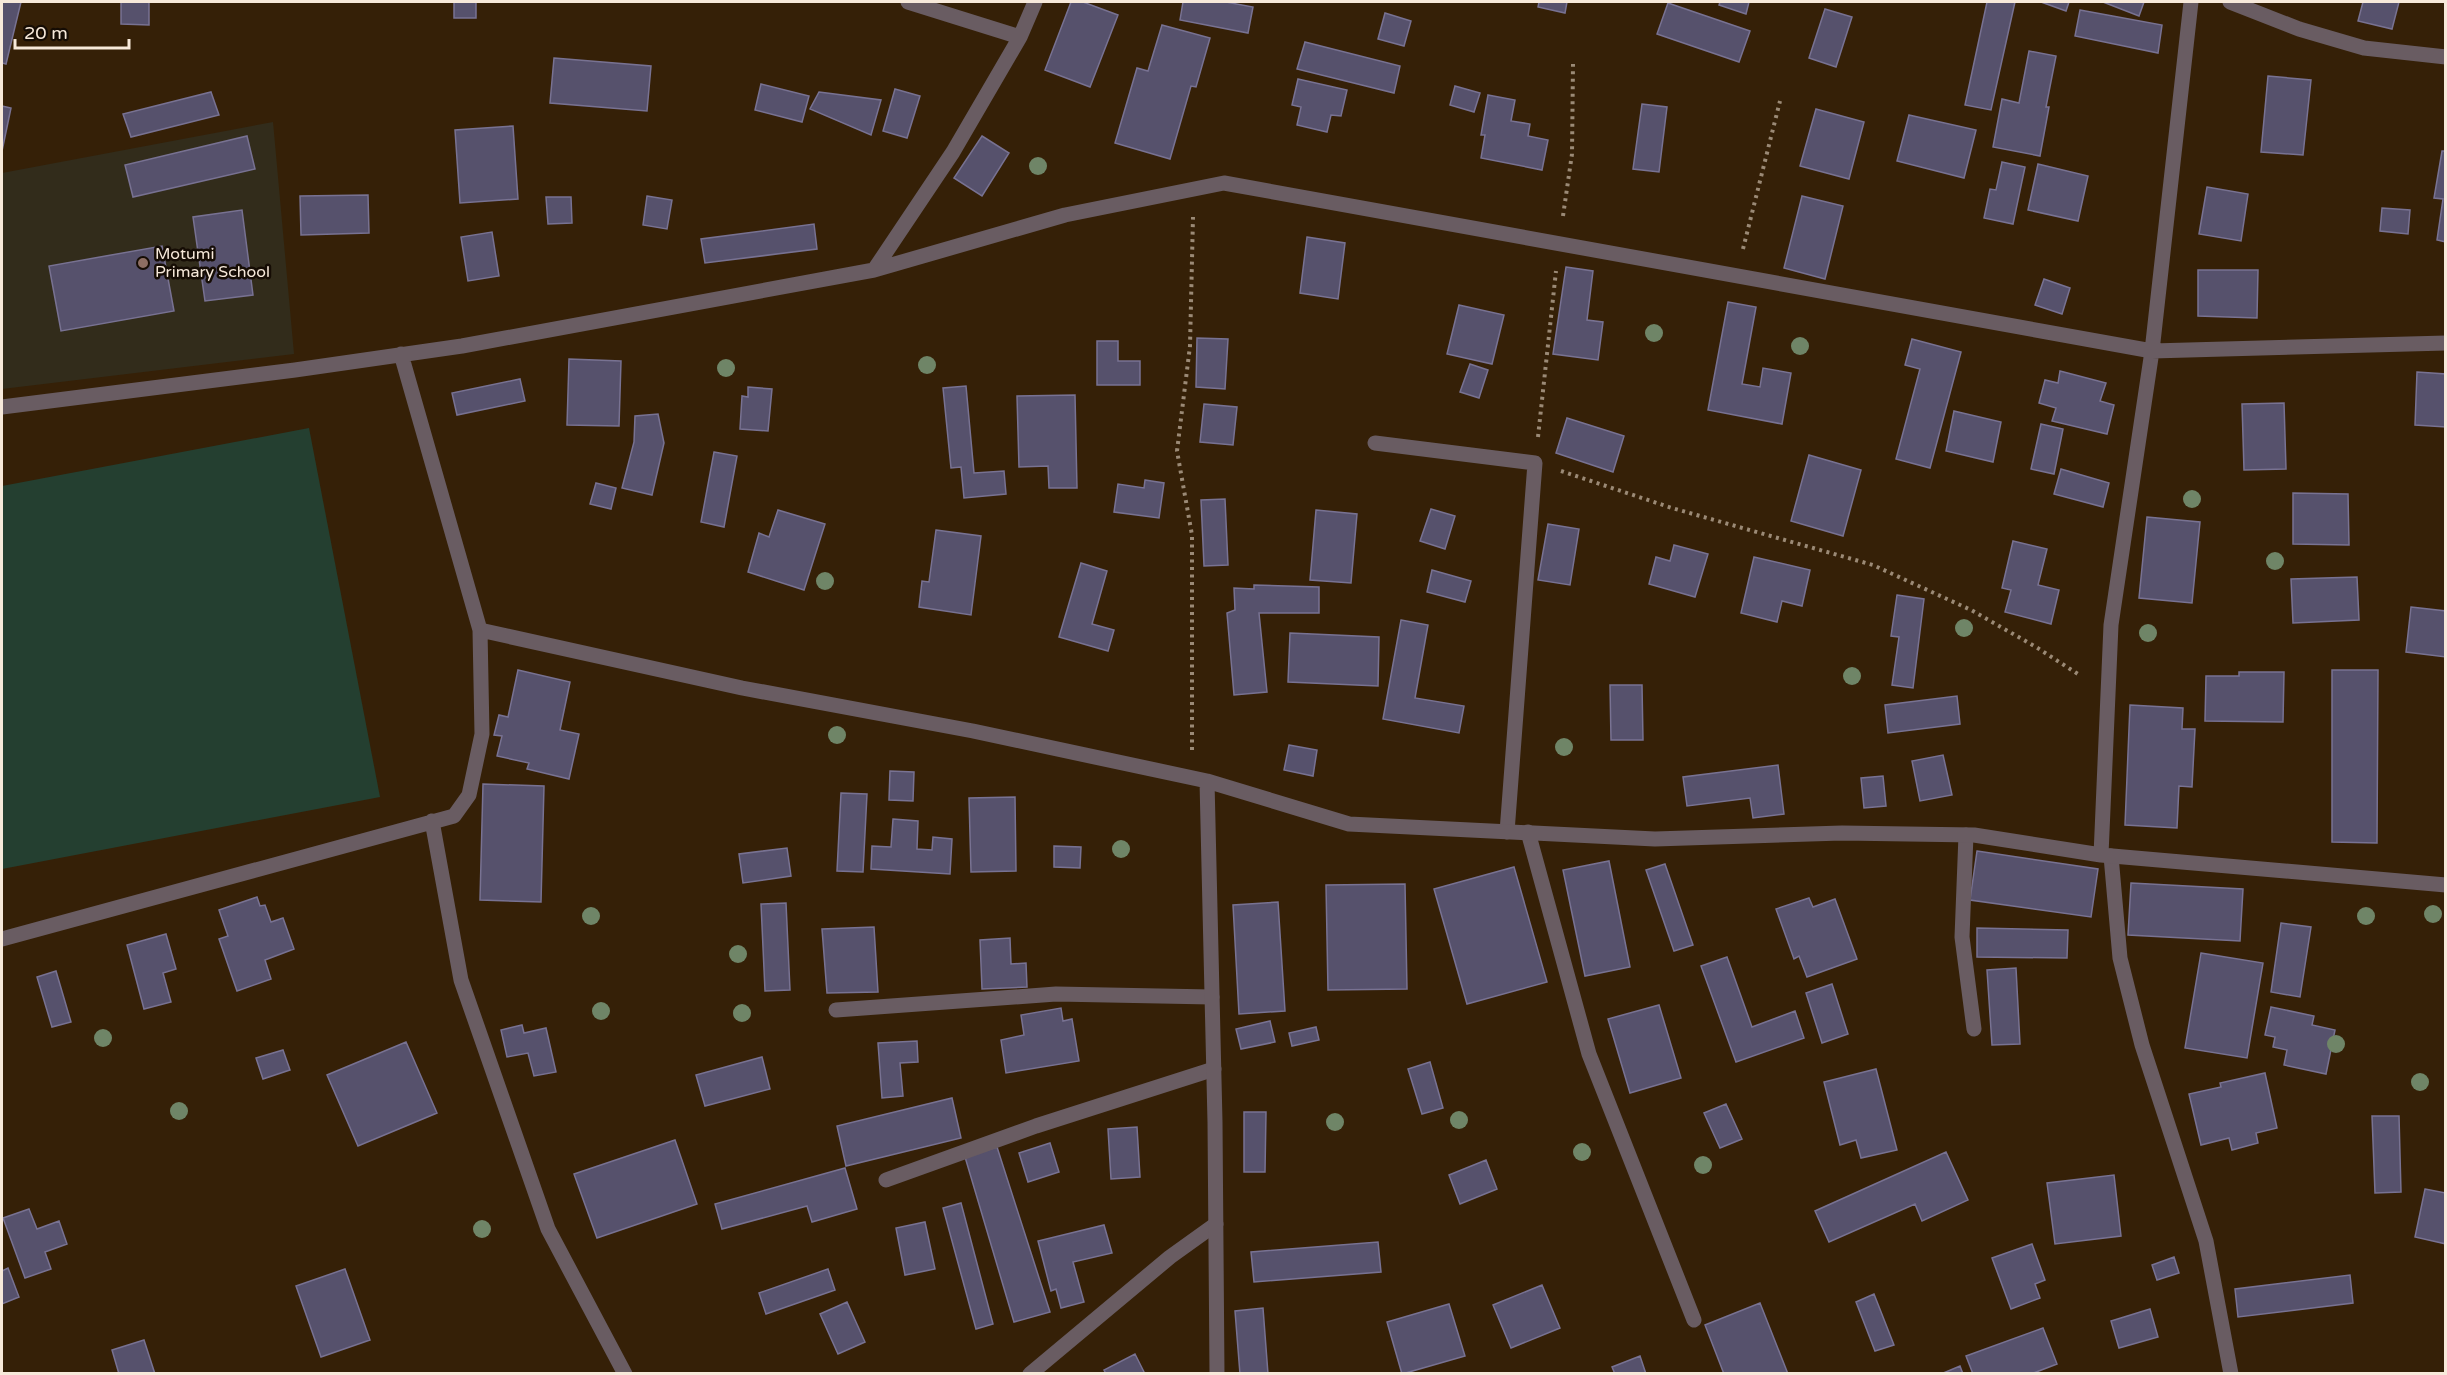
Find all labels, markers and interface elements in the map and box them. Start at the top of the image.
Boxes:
scale bar [15,12,129,50]
text: 20 m [24,22,68,44]
place label: Motumi Primary School [155,244,270,282]
marker: Motumi Primary School [136,256,150,270]

